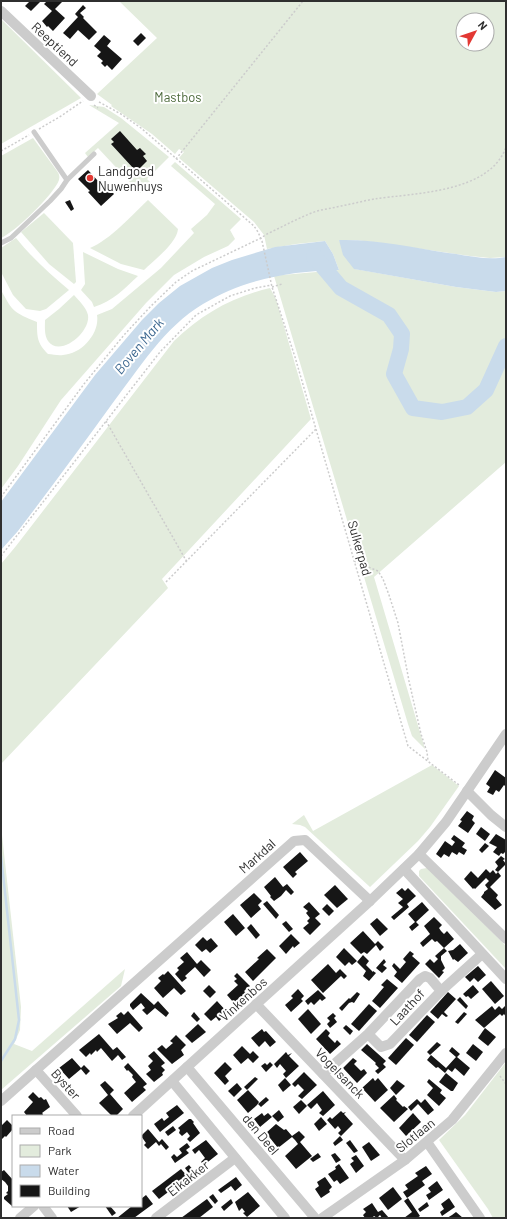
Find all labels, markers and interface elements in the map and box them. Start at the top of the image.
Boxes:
north arrow [455,12,495,52]
street label: Reeptiend [28,18,82,70]
text: N [476,18,490,32]
park label: Mastbos [154,89,202,105]
place label: Landgoed Nuwenhuys [98,163,163,194]
marker: Landgoed Nuwenhuys [85,173,95,183]
water label: Boven Mark [110,314,167,377]
street label: Sulkerpad [345,519,375,577]
street label: Markdal [235,835,279,877]
street label: Vinkenbos [216,973,270,1025]
street label: Laathof [386,985,428,1029]
street label: Vogelsanck [312,1044,368,1102]
street label: Byster [48,1065,84,1103]
street label: den Deel [239,1110,283,1158]
street label: Slotlaan [392,1114,438,1156]
legend [12,1115,142,1207]
text: Road [48,1123,75,1137]
text: Park [48,1143,72,1157]
street label: Eikakker [164,1157,212,1199]
text: Water [48,1163,80,1177]
text: Building [48,1183,90,1197]

